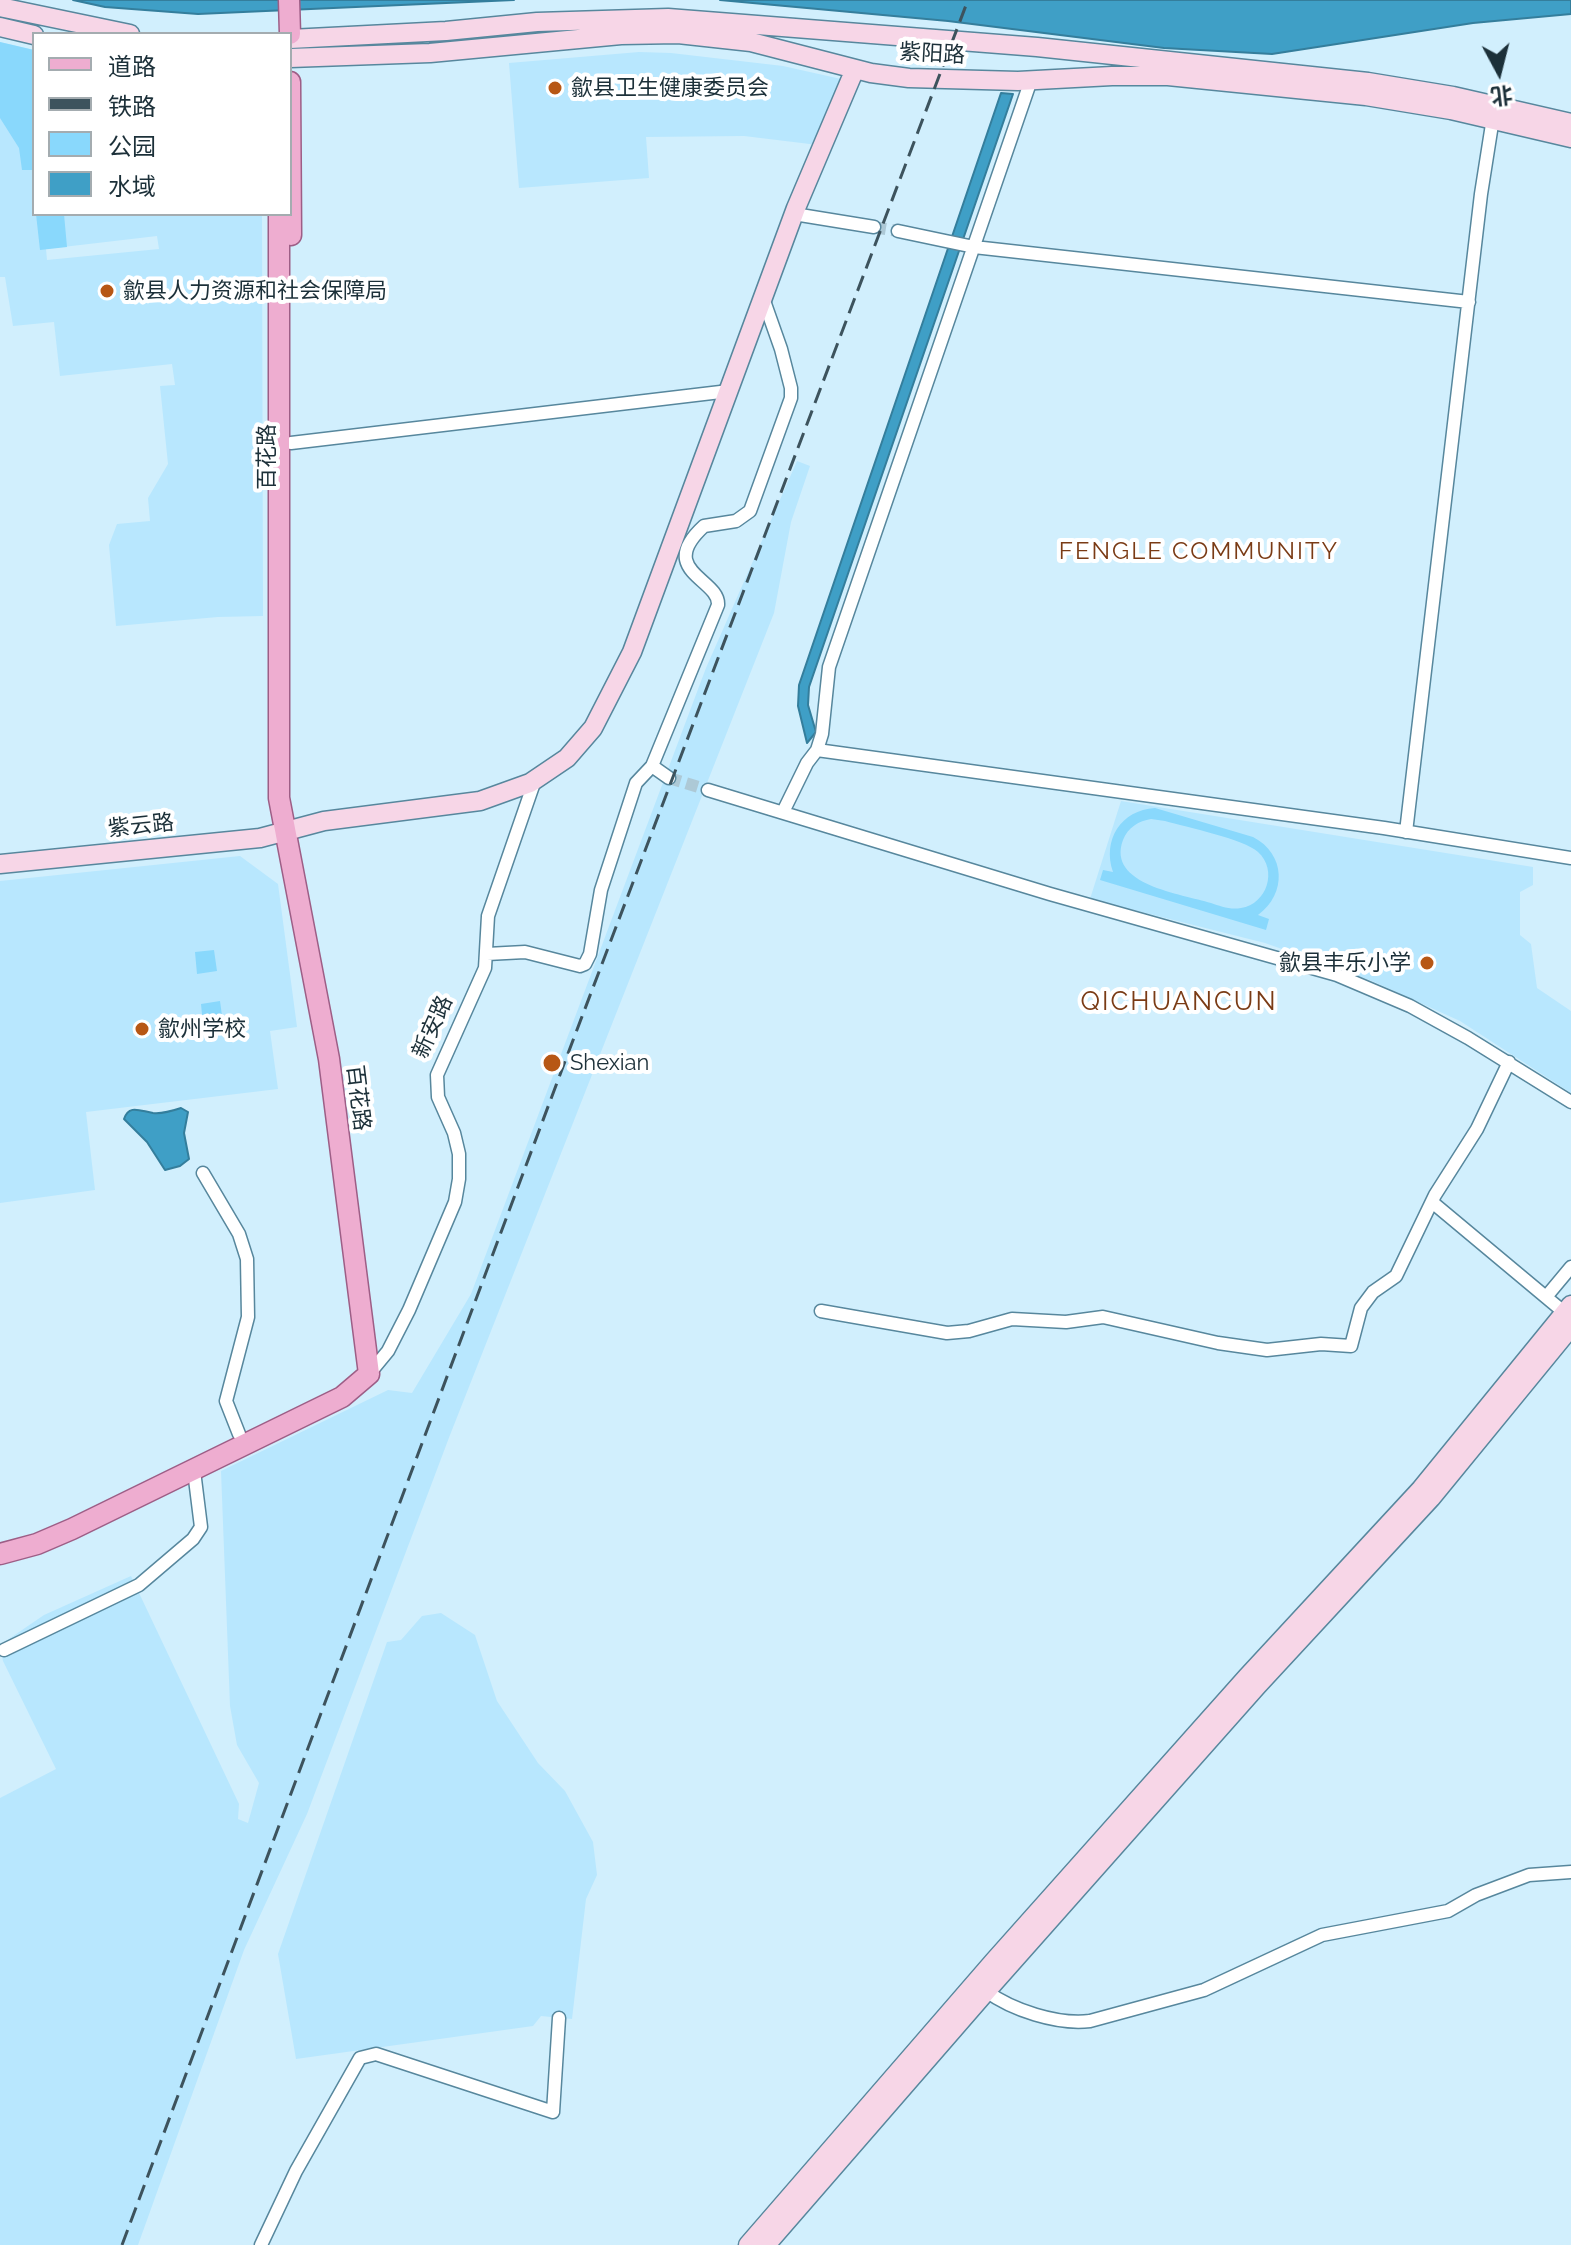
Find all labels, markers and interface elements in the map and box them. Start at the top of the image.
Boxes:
legend [32,32,292,216]
north arrow [1459,32,1539,112]
street label: 紫阳路 [898,39,966,69]
text: 道路 [108,52,156,81]
place label: 歙县卫生健康委员会 [571,75,769,101]
marker: 歙县卫生健康委员会 [546,79,564,97]
text: 北 [1489,82,1514,110]
text: 铁路 [108,92,156,121]
text: 公园 [108,132,156,161]
text: 水域 [108,172,156,201]
place label: 歙县人力资源和社会保障局 [123,278,387,304]
marker: 歙县人力资源和社会保障局 [98,282,116,300]
street label: 百花路 [254,424,280,490]
district label: FENGLE COMMUNITY [1059,538,1339,566]
street label: 紫云路 [107,809,175,843]
place label: 歙县丰乐小学 [1279,950,1411,976]
marker: 歙县丰乐小学 [1418,954,1436,972]
district label: QICHUANCUN [1080,986,1278,1018]
street label: 新安路 [408,991,458,1063]
place label: 歙州学校 [158,1016,246,1042]
marker: 歙州学校 [133,1020,151,1038]
place label: Shexian [570,1050,649,1076]
marker: Shexian [541,1052,563,1074]
street label: 百花路 [341,1064,375,1132]

